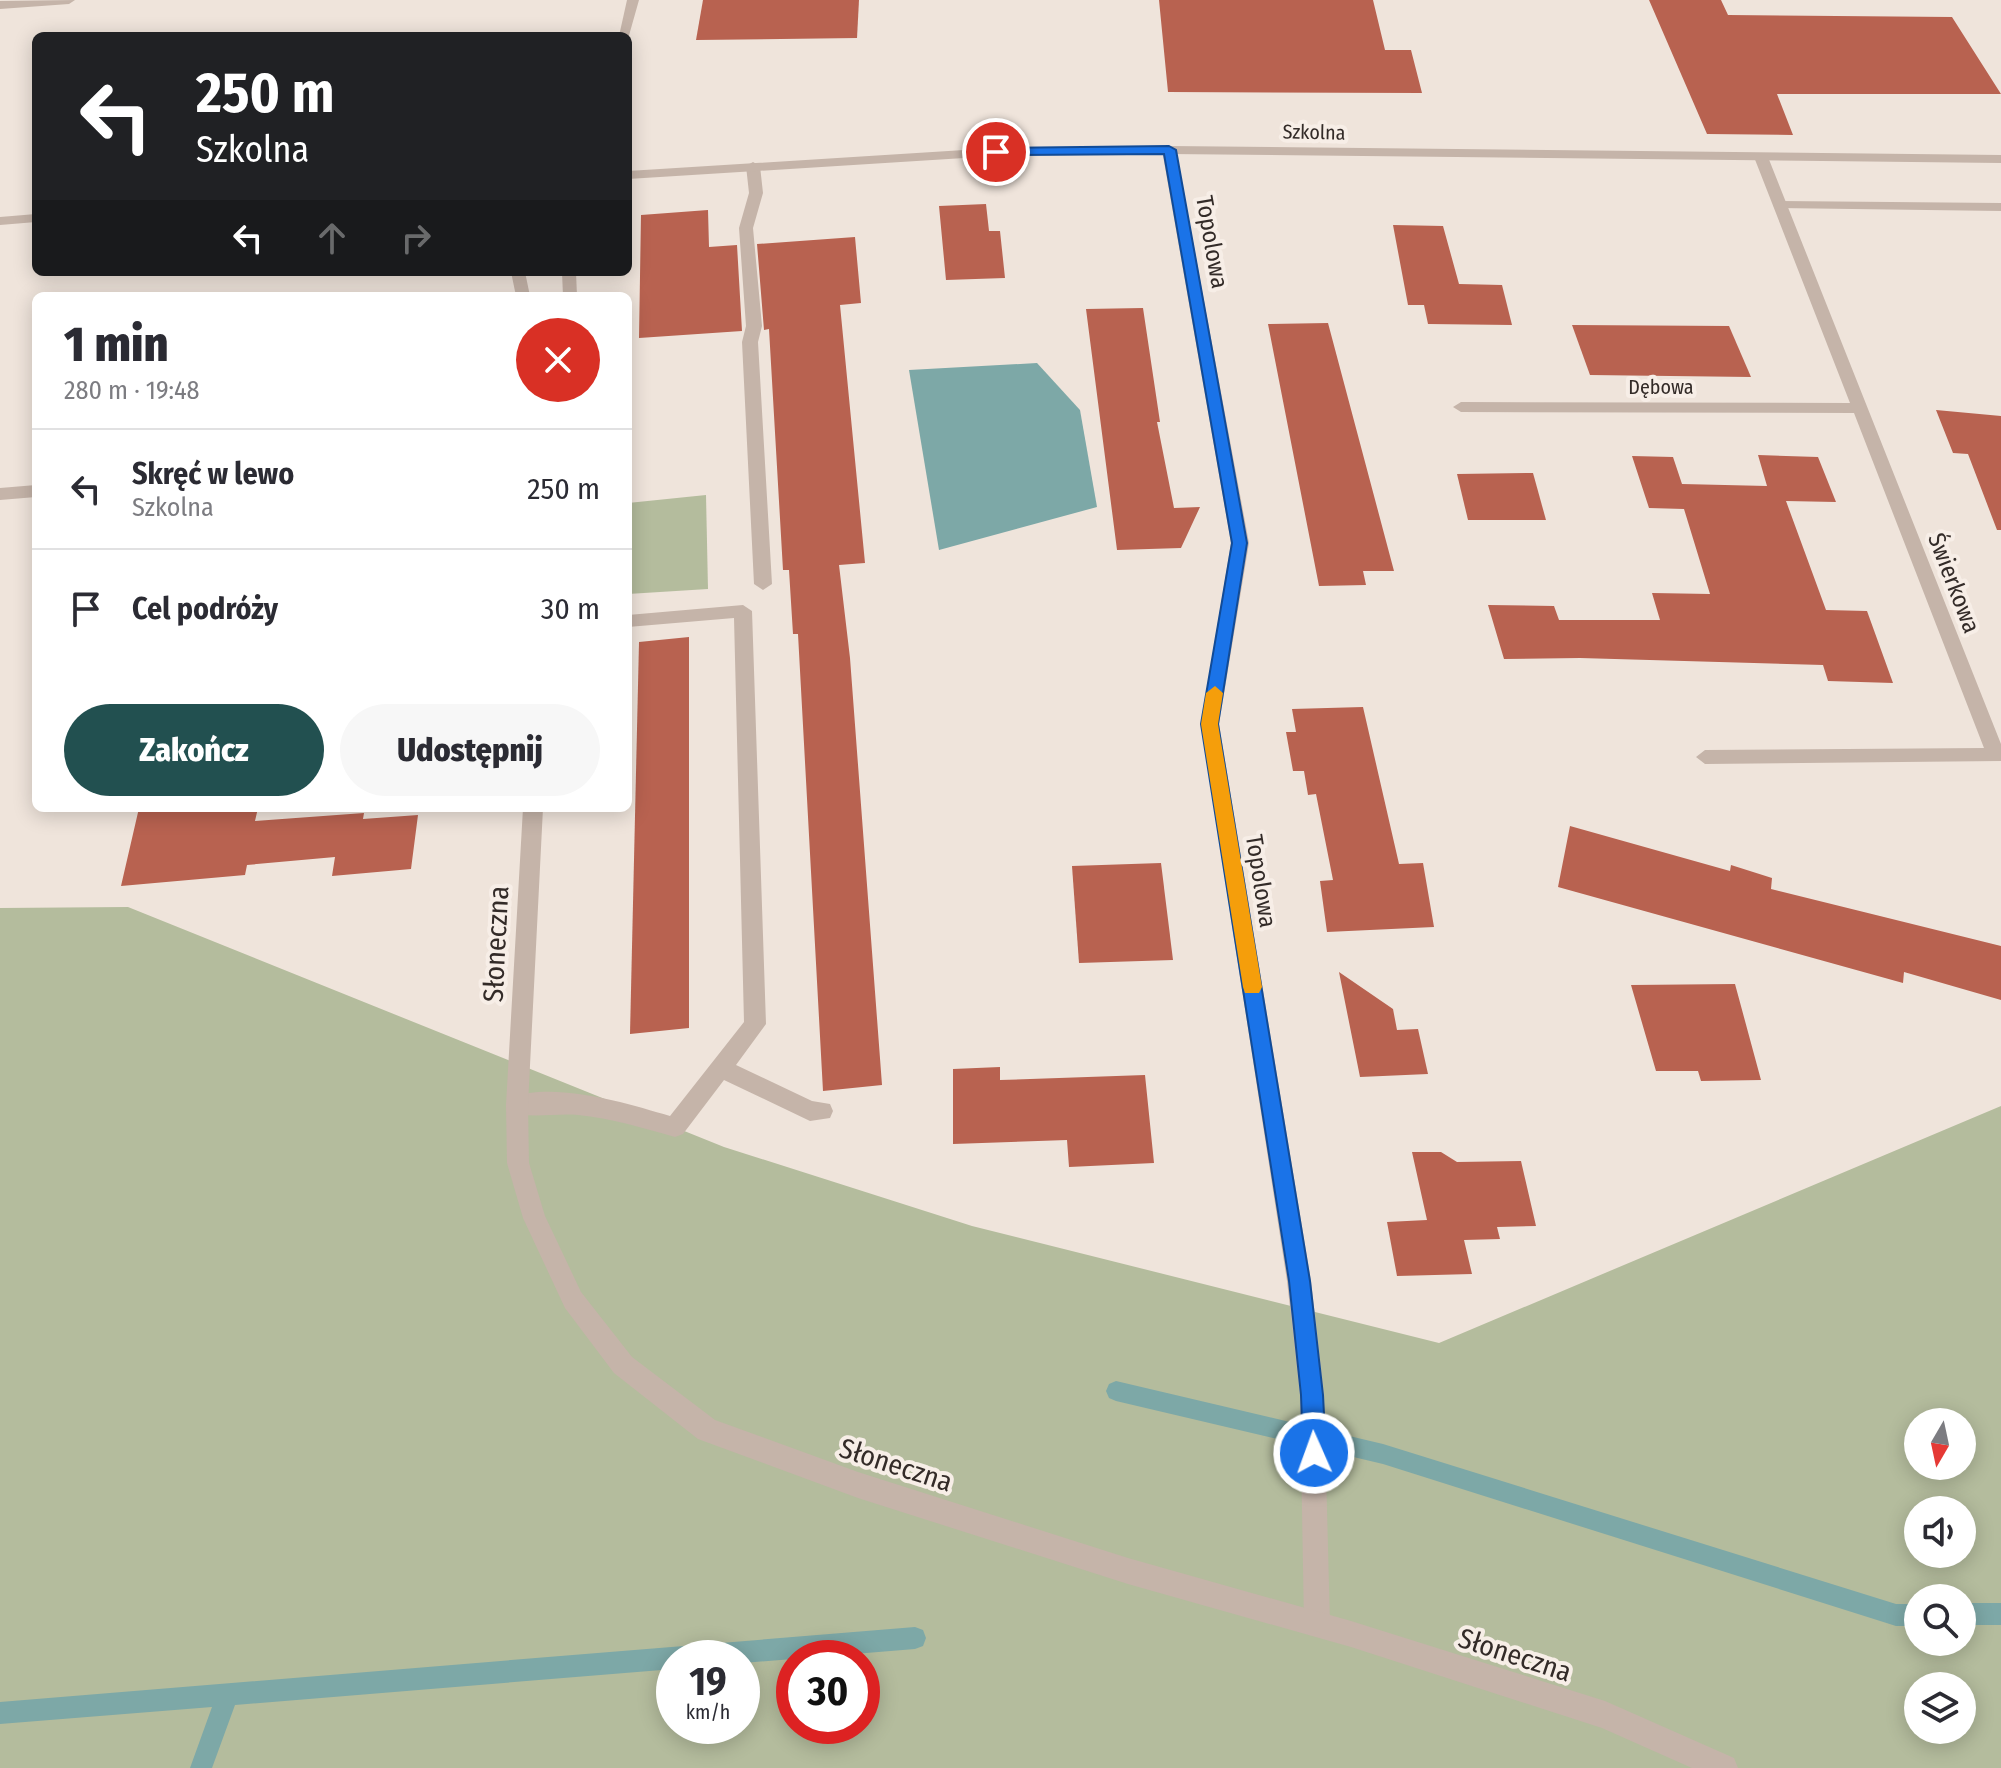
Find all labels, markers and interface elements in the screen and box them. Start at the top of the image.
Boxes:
text: 250 m [196,60,334,127]
icon: left [64,64,168,168]
pin [962,118,1030,186]
street label: Szkolna [1282,119,1346,145]
text: Szkolna [196,128,309,172]
icon: arrive [974,130,1018,174]
street label: Topolowa [1190,193,1234,291]
icon: left [226,216,270,260]
icon: ahead [310,216,354,260]
icon: right [394,216,438,260]
text: 1 min [64,316,168,374]
button: close [516,318,600,402]
text: 280 m · 19:48 [64,375,200,406]
street label: Dębowa [1628,375,1694,399]
text: Skręć w lewo [132,456,294,492]
icon: left [64,467,108,511]
text: 250 m [527,471,600,507]
text: Szkolna [132,492,214,523]
street label: Świerkowa [1922,529,1987,637]
icon: arrive [64,587,108,631]
text: Cel podróży [132,591,278,627]
text: 30 m [541,591,600,627]
button: Zakończ [64,704,324,796]
button: Udostępnij [340,704,600,796]
street label: Topolowa [1240,832,1282,930]
street label: Słoneczna [476,885,516,1003]
north arrow [1904,1408,1976,1480]
map controls [1904,1408,1976,1744]
position arrow [1272,1411,1356,1495]
street label: Słoneczna [835,1431,957,1499]
button: sound [1904,1496,1976,1568]
button: search [1904,1584,1976,1656]
street label: Słoneczna [1454,1621,1576,1689]
speed limit sign: 30 [776,1640,880,1744]
text: 19 [689,1658,727,1706]
button: layers [1904,1672,1976,1744]
text: km/h [686,1700,730,1724]

